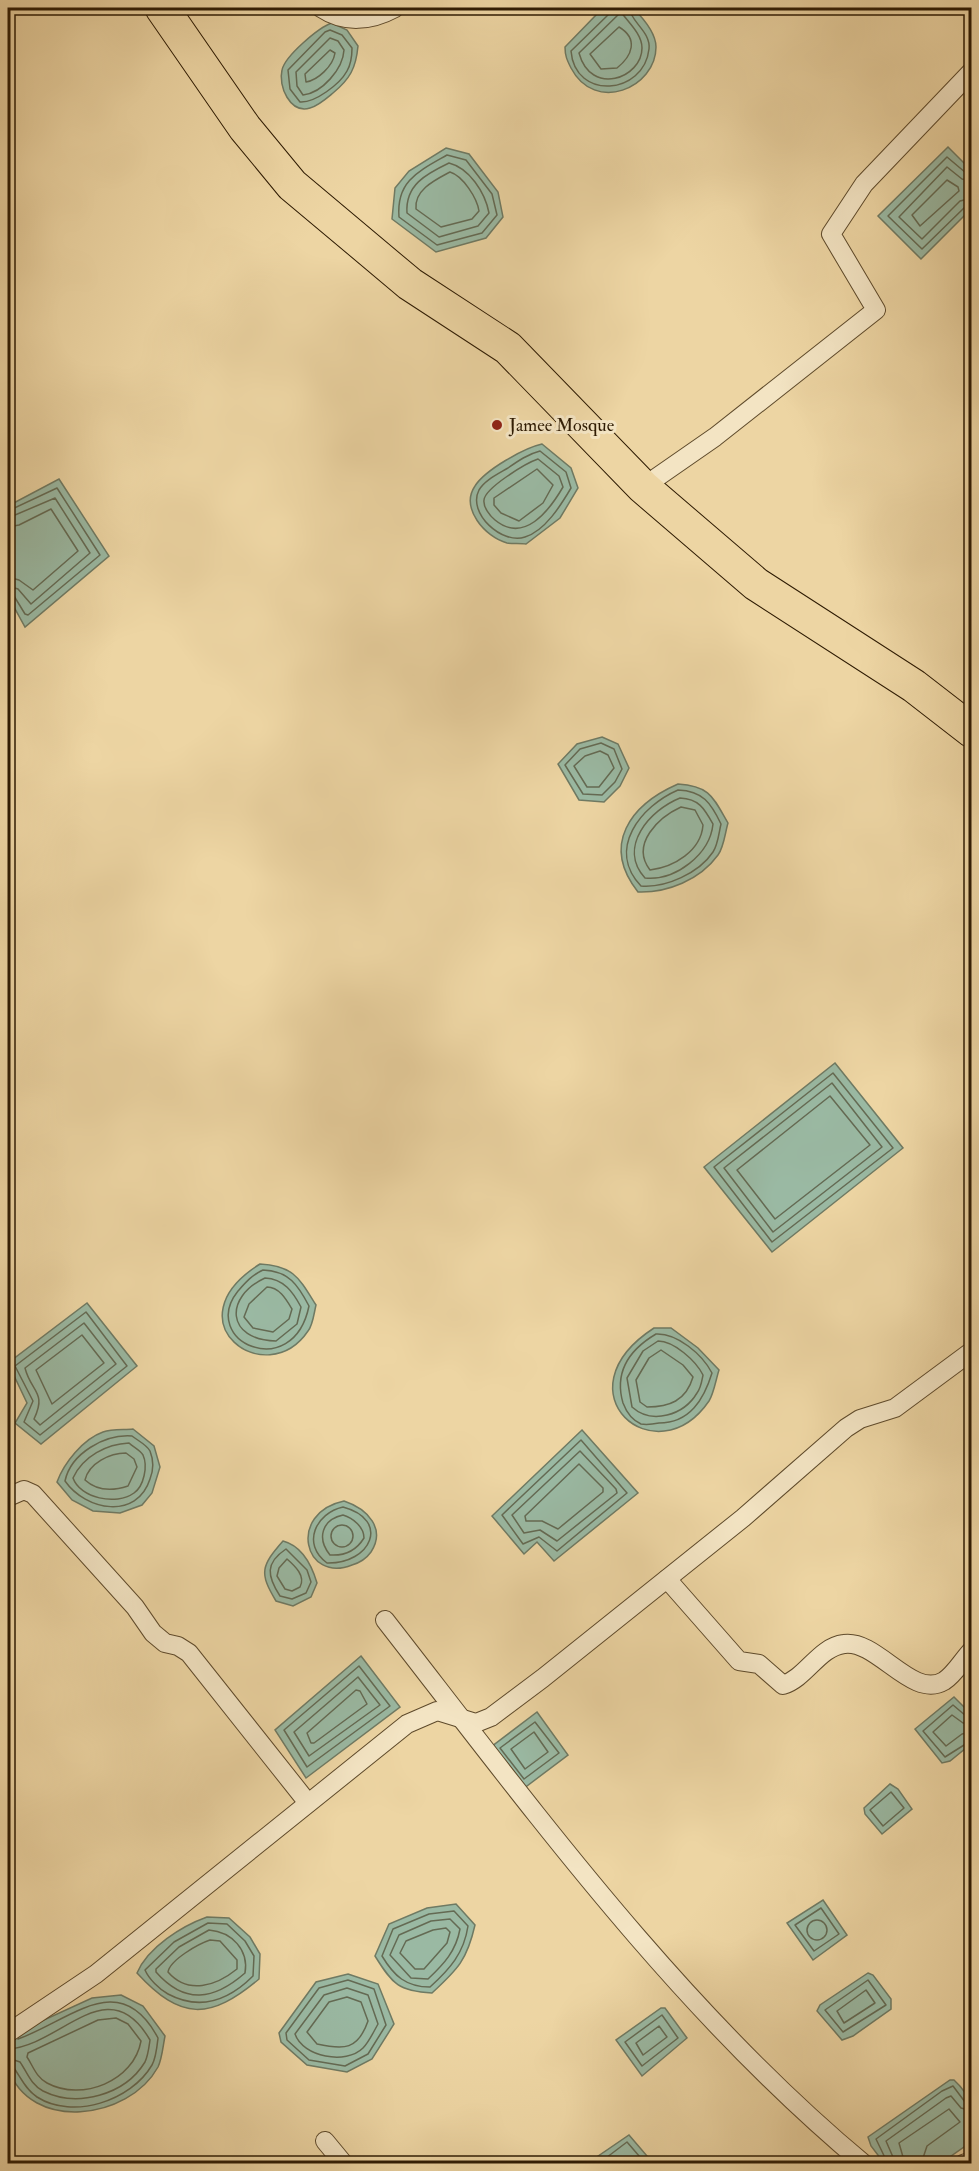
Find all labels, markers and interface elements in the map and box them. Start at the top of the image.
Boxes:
place label: Jamee Mosque [508,414,615,437]
marker: Jamee Mosque [490,418,504,432]

